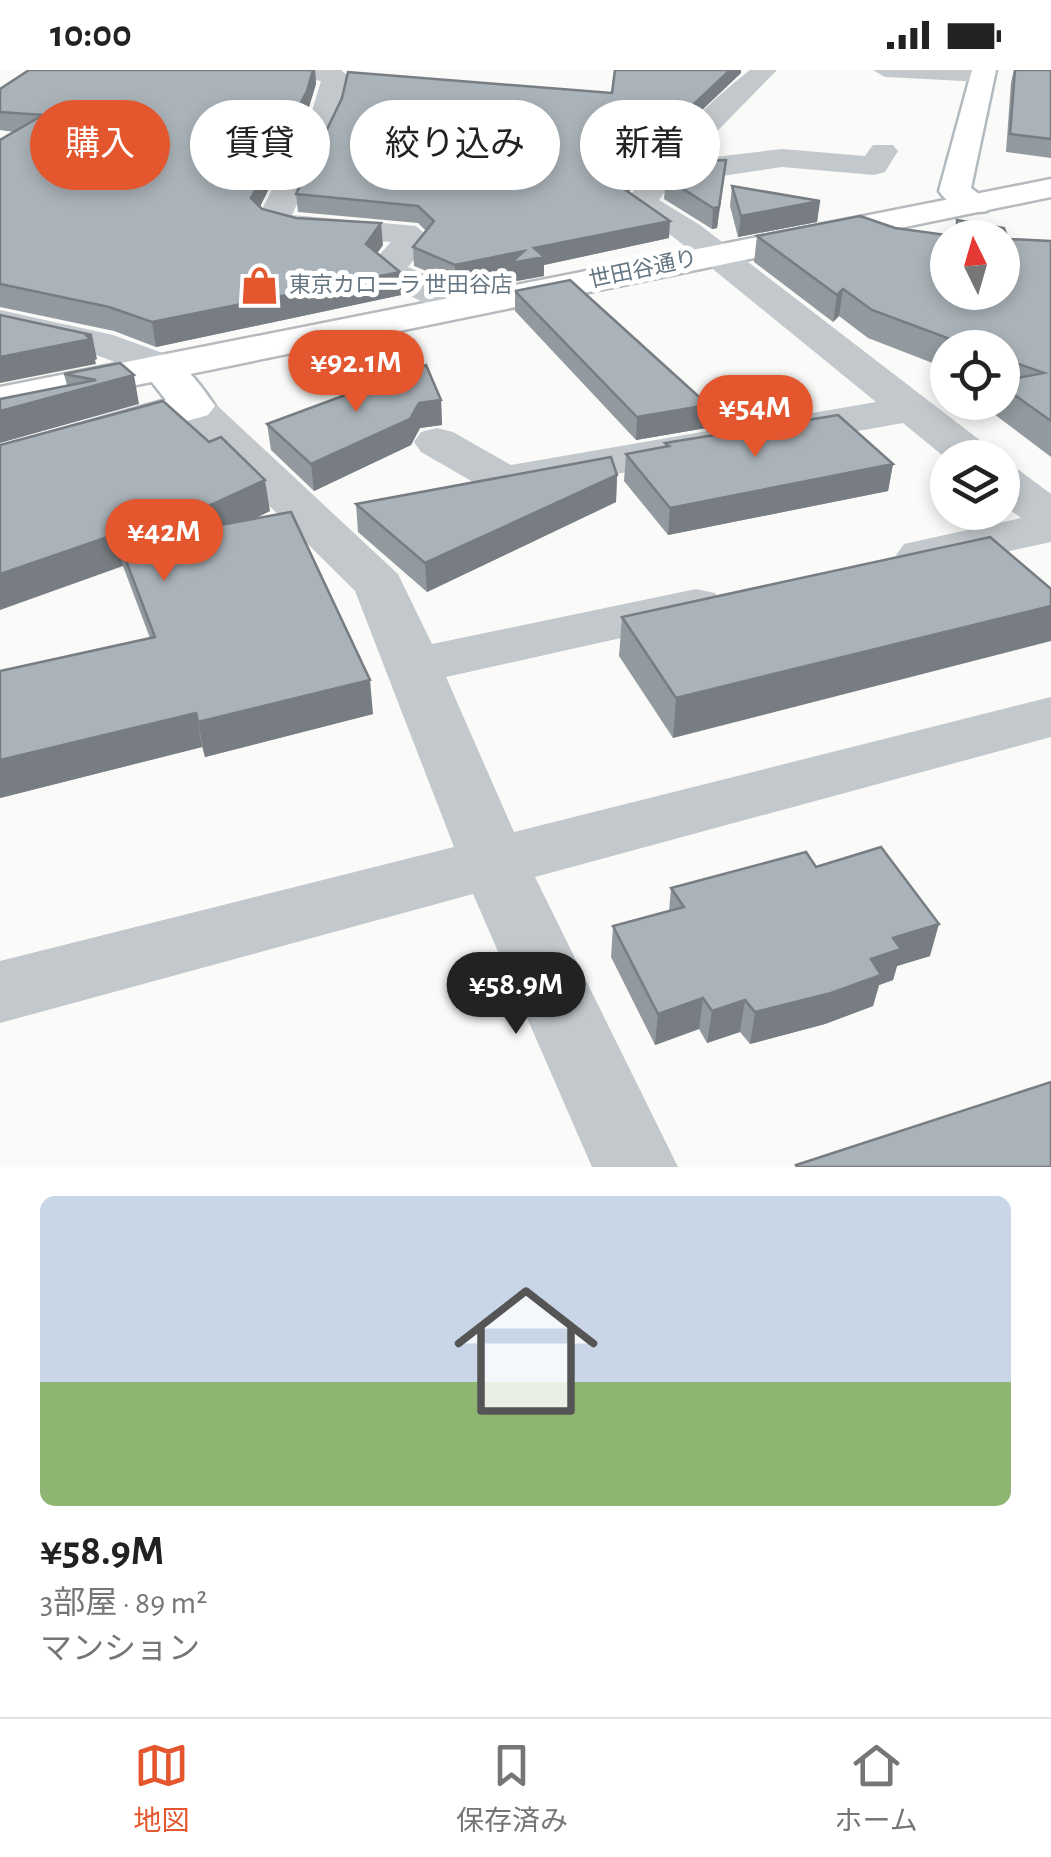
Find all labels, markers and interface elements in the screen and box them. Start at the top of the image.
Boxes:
text: 10:00 [50,16,132,54]
chip: 購入 [30,100,170,190]
chip: 賃貸 [190,100,330,190]
chip: 絞り込み [350,100,560,190]
chip: 新着 [580,100,720,190]
north arrow [930,220,1020,310]
map controls [930,220,1020,530]
street label: 世田谷通り [587,246,699,291]
shop icon: 東京カローラ 世田谷店 [238,264,280,306]
place label: 東京カローラ 世田谷店 [289,273,513,296]
pin: ¥92.1M [275,330,437,415]
button: locate [930,330,1020,420]
text: ¥92.1M [310,346,402,378]
pin: ¥54M [696,375,814,460]
text: ¥54M [719,391,791,423]
button: layers [930,440,1020,530]
pin: ¥42M [105,499,223,584]
text: ¥42M [127,515,201,547]
pin: ¥58.9M [435,952,597,1037]
text: ¥58.9M [469,968,563,1000]
icon: home [436,1261,616,1441]
text: ¥58.9M [40,1530,164,1572]
text: 3部屋 · 89 m² [40,1587,207,1619]
text: マンション [40,1633,200,1665]
tab: 地図 [133,1738,189,1839]
tab: 保存済み [456,1738,568,1839]
tab: ホーム [835,1738,918,1839]

